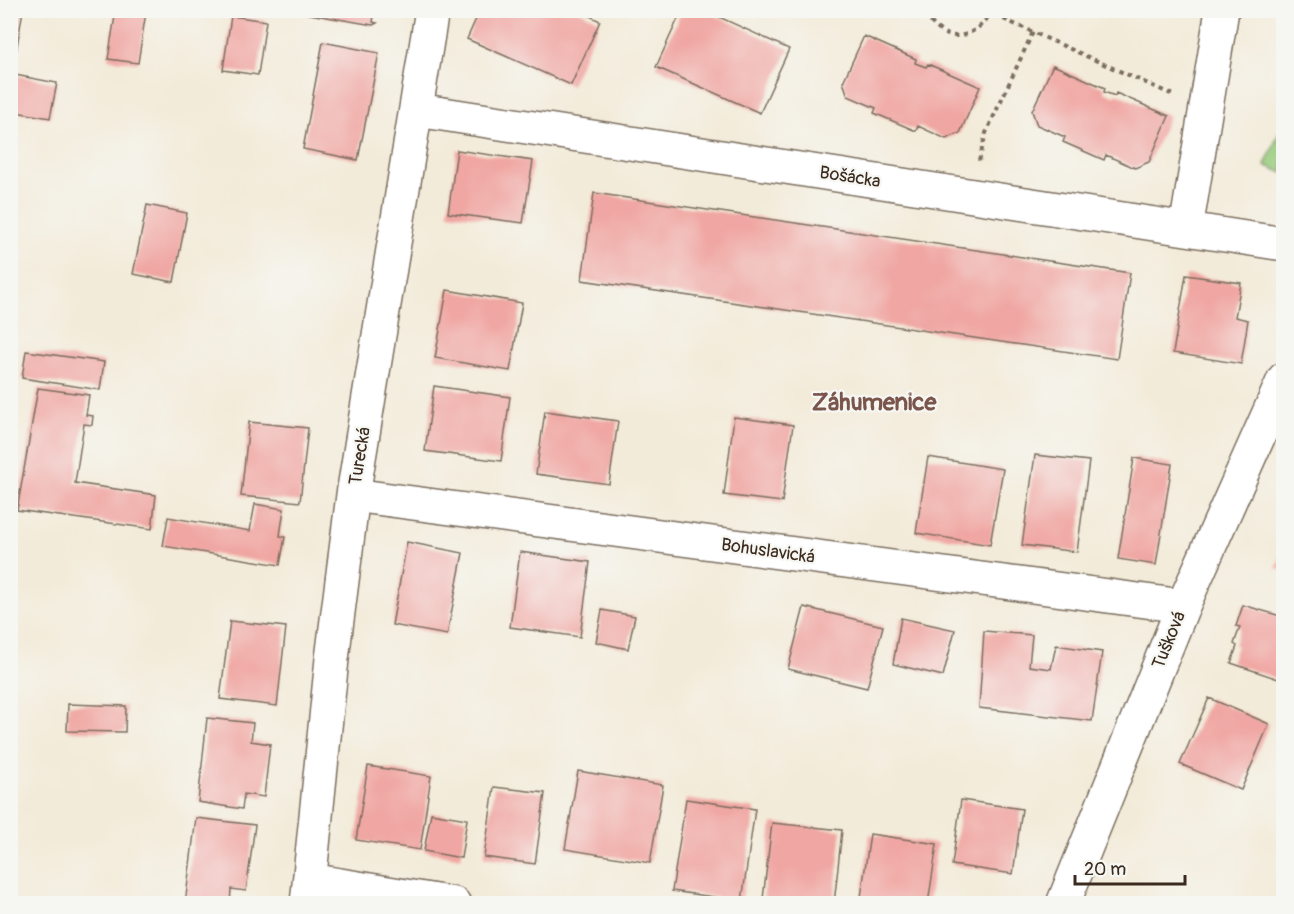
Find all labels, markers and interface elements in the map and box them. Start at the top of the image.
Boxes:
street label: Bošácka [818,161,882,193]
district label: Záhumenice [812,388,938,417]
street label: Turecká [344,425,376,487]
street label: Bohuslavická [720,533,816,569]
street label: Tušková [1147,608,1191,672]
scale bar [1075,848,1184,886]
text: 20 m [1084,858,1126,881]

